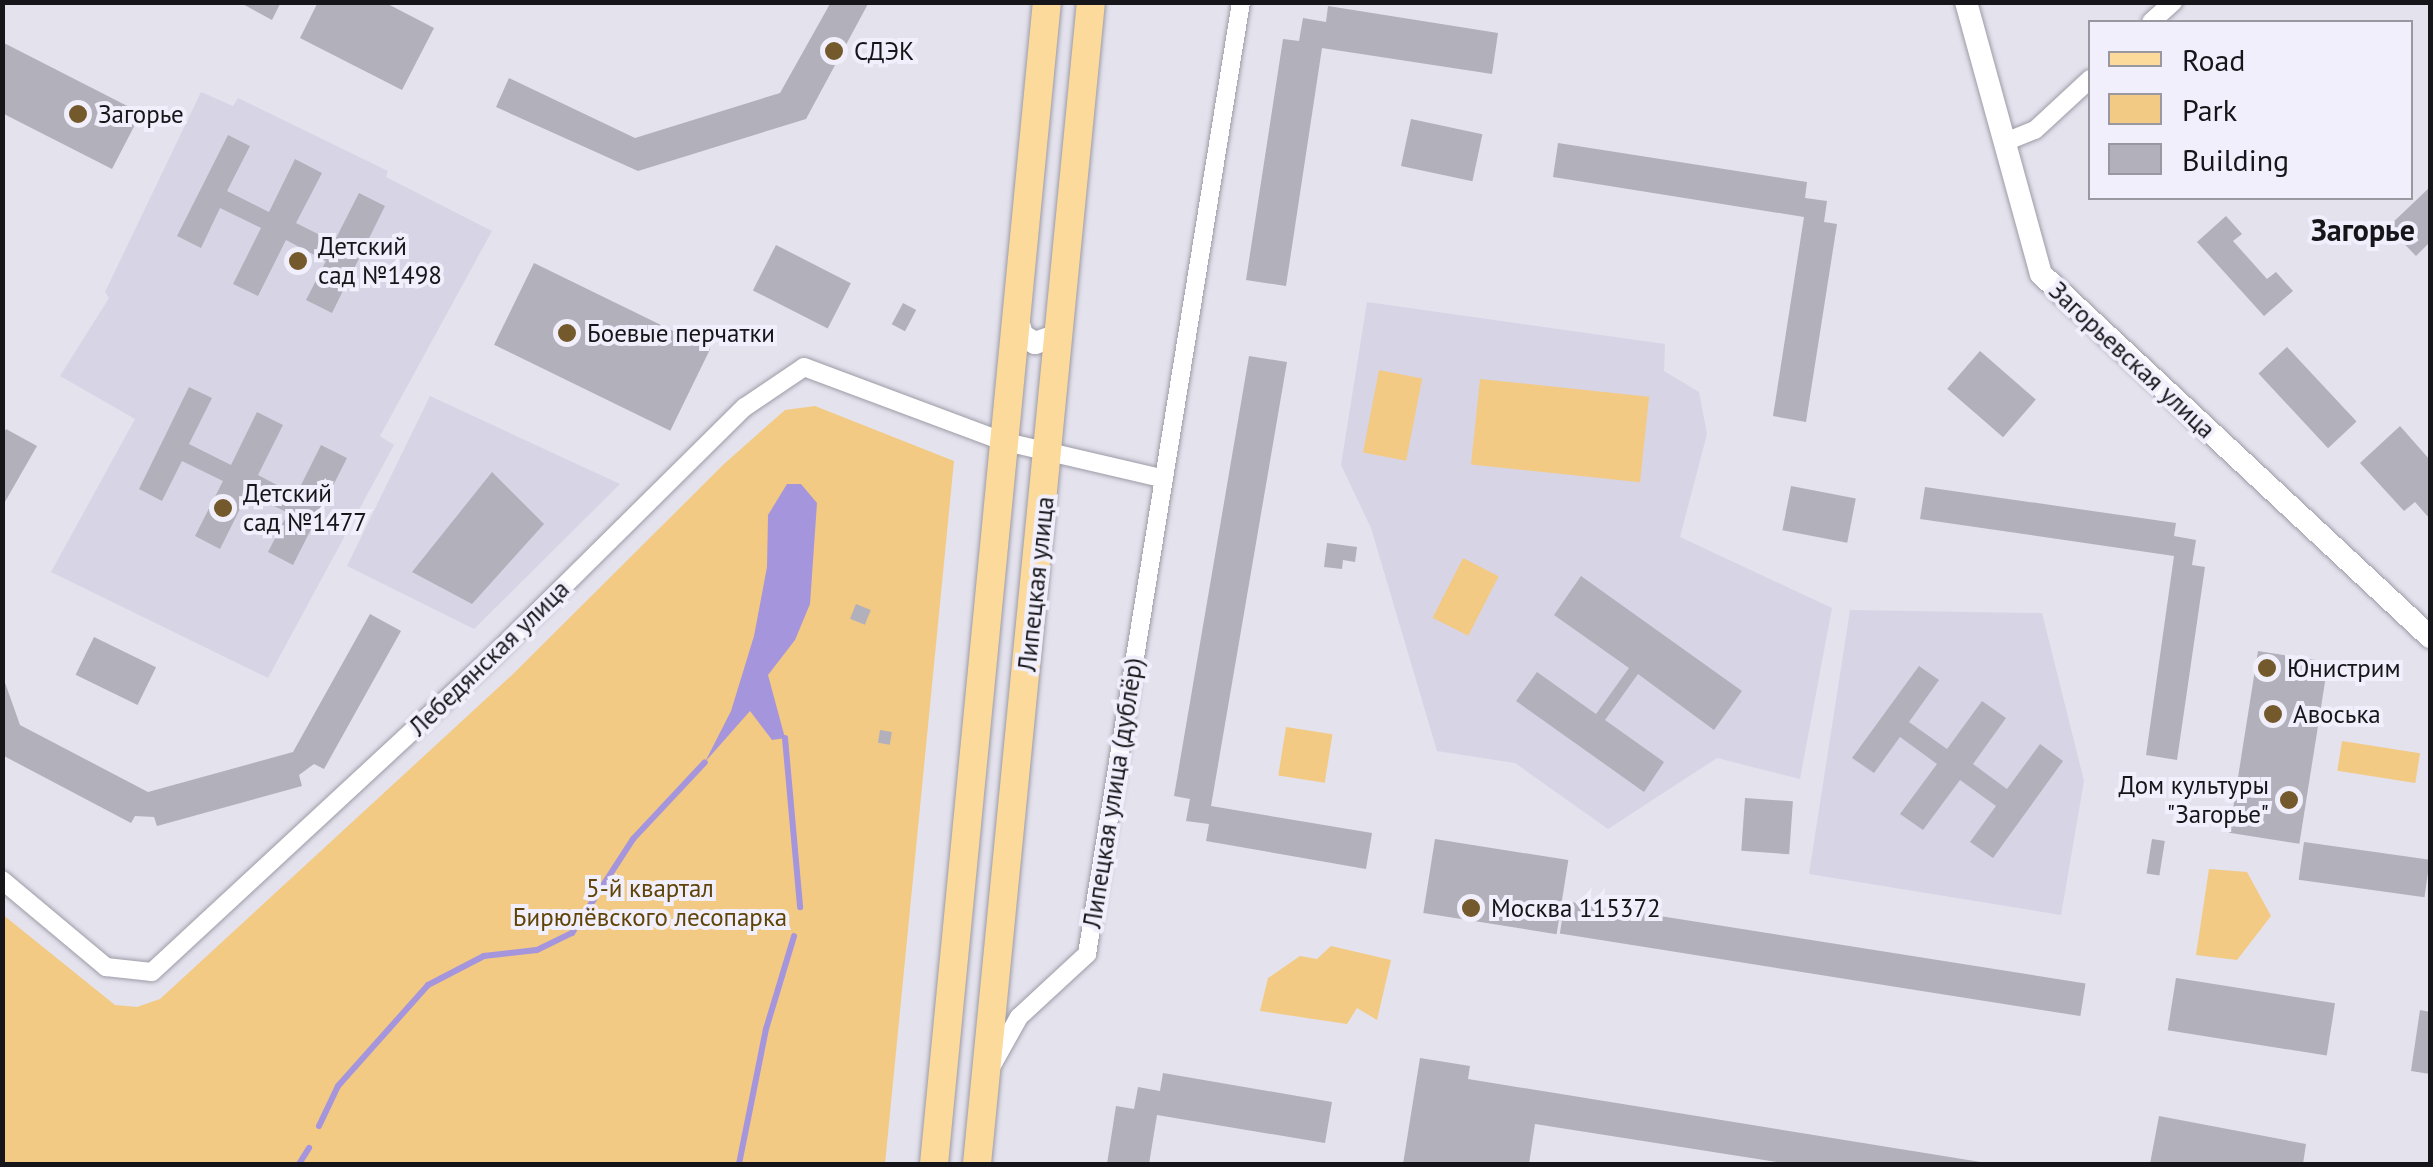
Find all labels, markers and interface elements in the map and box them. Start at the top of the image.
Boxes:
legend [2088,20,2413,200]
place label: СДЭК [854,36,914,66]
marker: СДЭК [823,40,845,62]
text: Road [2182,40,2246,79]
text: Park [2182,90,2237,129]
place label: Загорье [98,99,184,129]
marker: Загорье [67,103,89,125]
text: Building [2182,140,2289,179]
district label: Загорье [2311,212,2415,248]
place label: Детский сад №1498 [318,232,442,291]
marker: Детский сад №1498 [287,250,309,272]
street label: Загорьевская улица [2043,275,2221,445]
place label: Боевые перчатки [587,318,775,348]
marker: Боевые перчатки [556,322,578,344]
place label: Детский сад №1477 [243,479,367,538]
street label: Липецкая улица [1012,495,1060,673]
marker: Детский сад №1477 [212,497,234,519]
street label: Лебедянская улица [403,574,575,742]
place label: Юнистрим [2287,653,2401,683]
street label: Липецкая улица (дублёр) [1077,656,1149,930]
marker: Юнистрим [2256,657,2278,679]
place label: Авоська [2293,699,2381,729]
marker: Авоська [2262,703,2284,725]
place label: Дом культуры "Загорье" [2119,771,2269,830]
marker: Дом культуры "Загорье" [2278,789,2300,811]
park label: 5-й квартал Бирюлёвского лесопарка [513,874,787,933]
place label: Москва 115372 [1491,893,1661,923]
marker: Москва 115372 [1460,897,1482,919]

